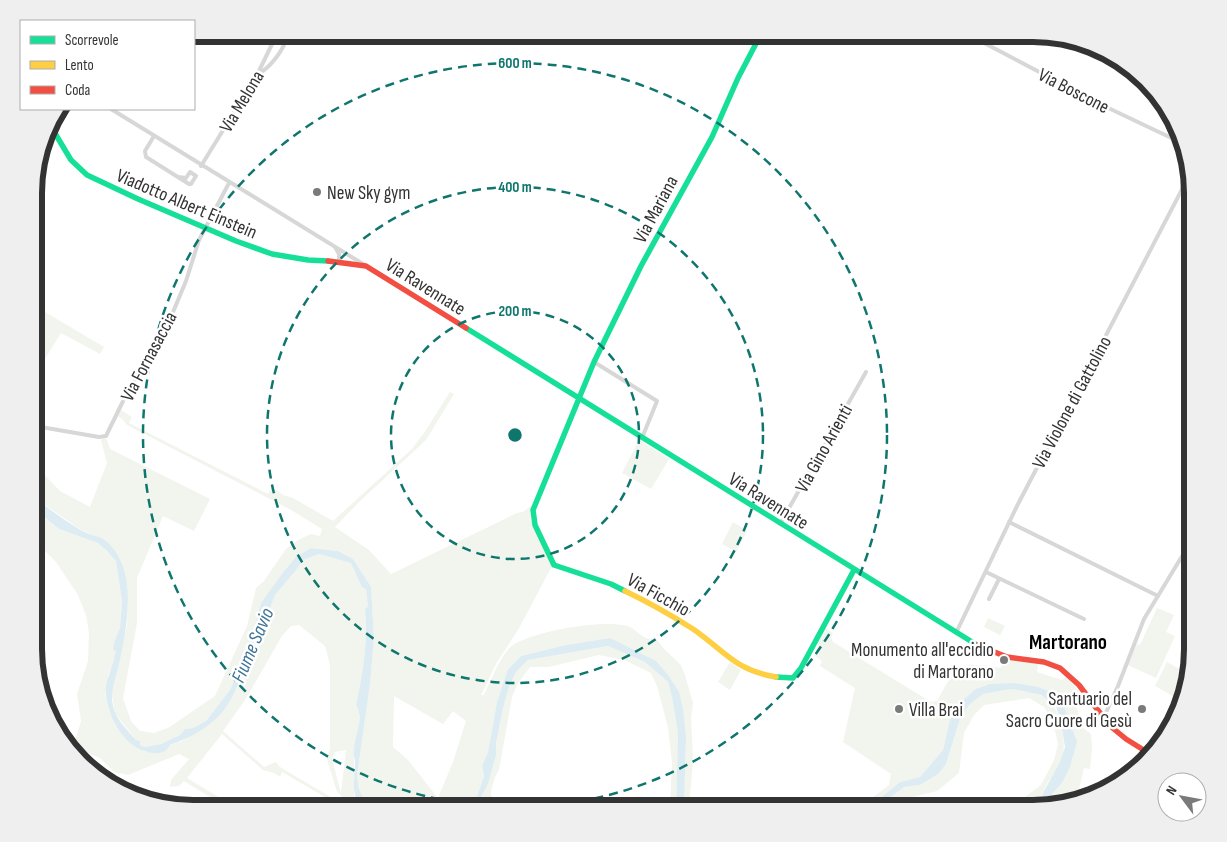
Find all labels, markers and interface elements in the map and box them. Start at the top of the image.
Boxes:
legend [20,20,195,110]
text: Scorrevole [65,31,119,50]
text: 600 m [498,54,532,73]
text: Lento [65,56,94,75]
street label: Via Boscone [1034,64,1113,119]
street label: Via Melona [215,67,270,137]
text: Coda [65,81,91,100]
street label: Viadotto Albert Einstein [113,164,260,244]
street label: Via Mariana [629,172,684,247]
text: 400 m [498,178,532,197]
place label: New Sky gym [327,182,411,205]
marker: New Sky gym [311,186,323,198]
street label: Via Ravennate [381,254,469,321]
text: 200 m [498,302,532,321]
street label: Via Fornasaccia [116,308,183,405]
street label: Via Violone di Gattolino [1028,333,1117,473]
street label: Via Gino Arienti [791,401,858,497]
centre of rings [506,426,524,444]
street label: Via Ravennate [724,468,812,535]
street label: Via Ficchio [623,569,694,622]
water label: Fiume Savio [226,604,279,686]
district label: Martorano [1029,630,1107,655]
place label: Monumento all'eccidio di Martorano [851,639,994,684]
marker: Monumento all'eccidio di Martorano [998,654,1010,666]
place label: Santuario del Sacro Cuore di Gesù [1006,688,1132,733]
place label: Villa Brai [909,699,963,722]
marker: Villa Brai [893,703,905,715]
marker: Santuario del Sacro Cuore di Gesù [1136,703,1148,715]
north arrow [1157,772,1207,822]
text: N [1162,783,1181,798]

